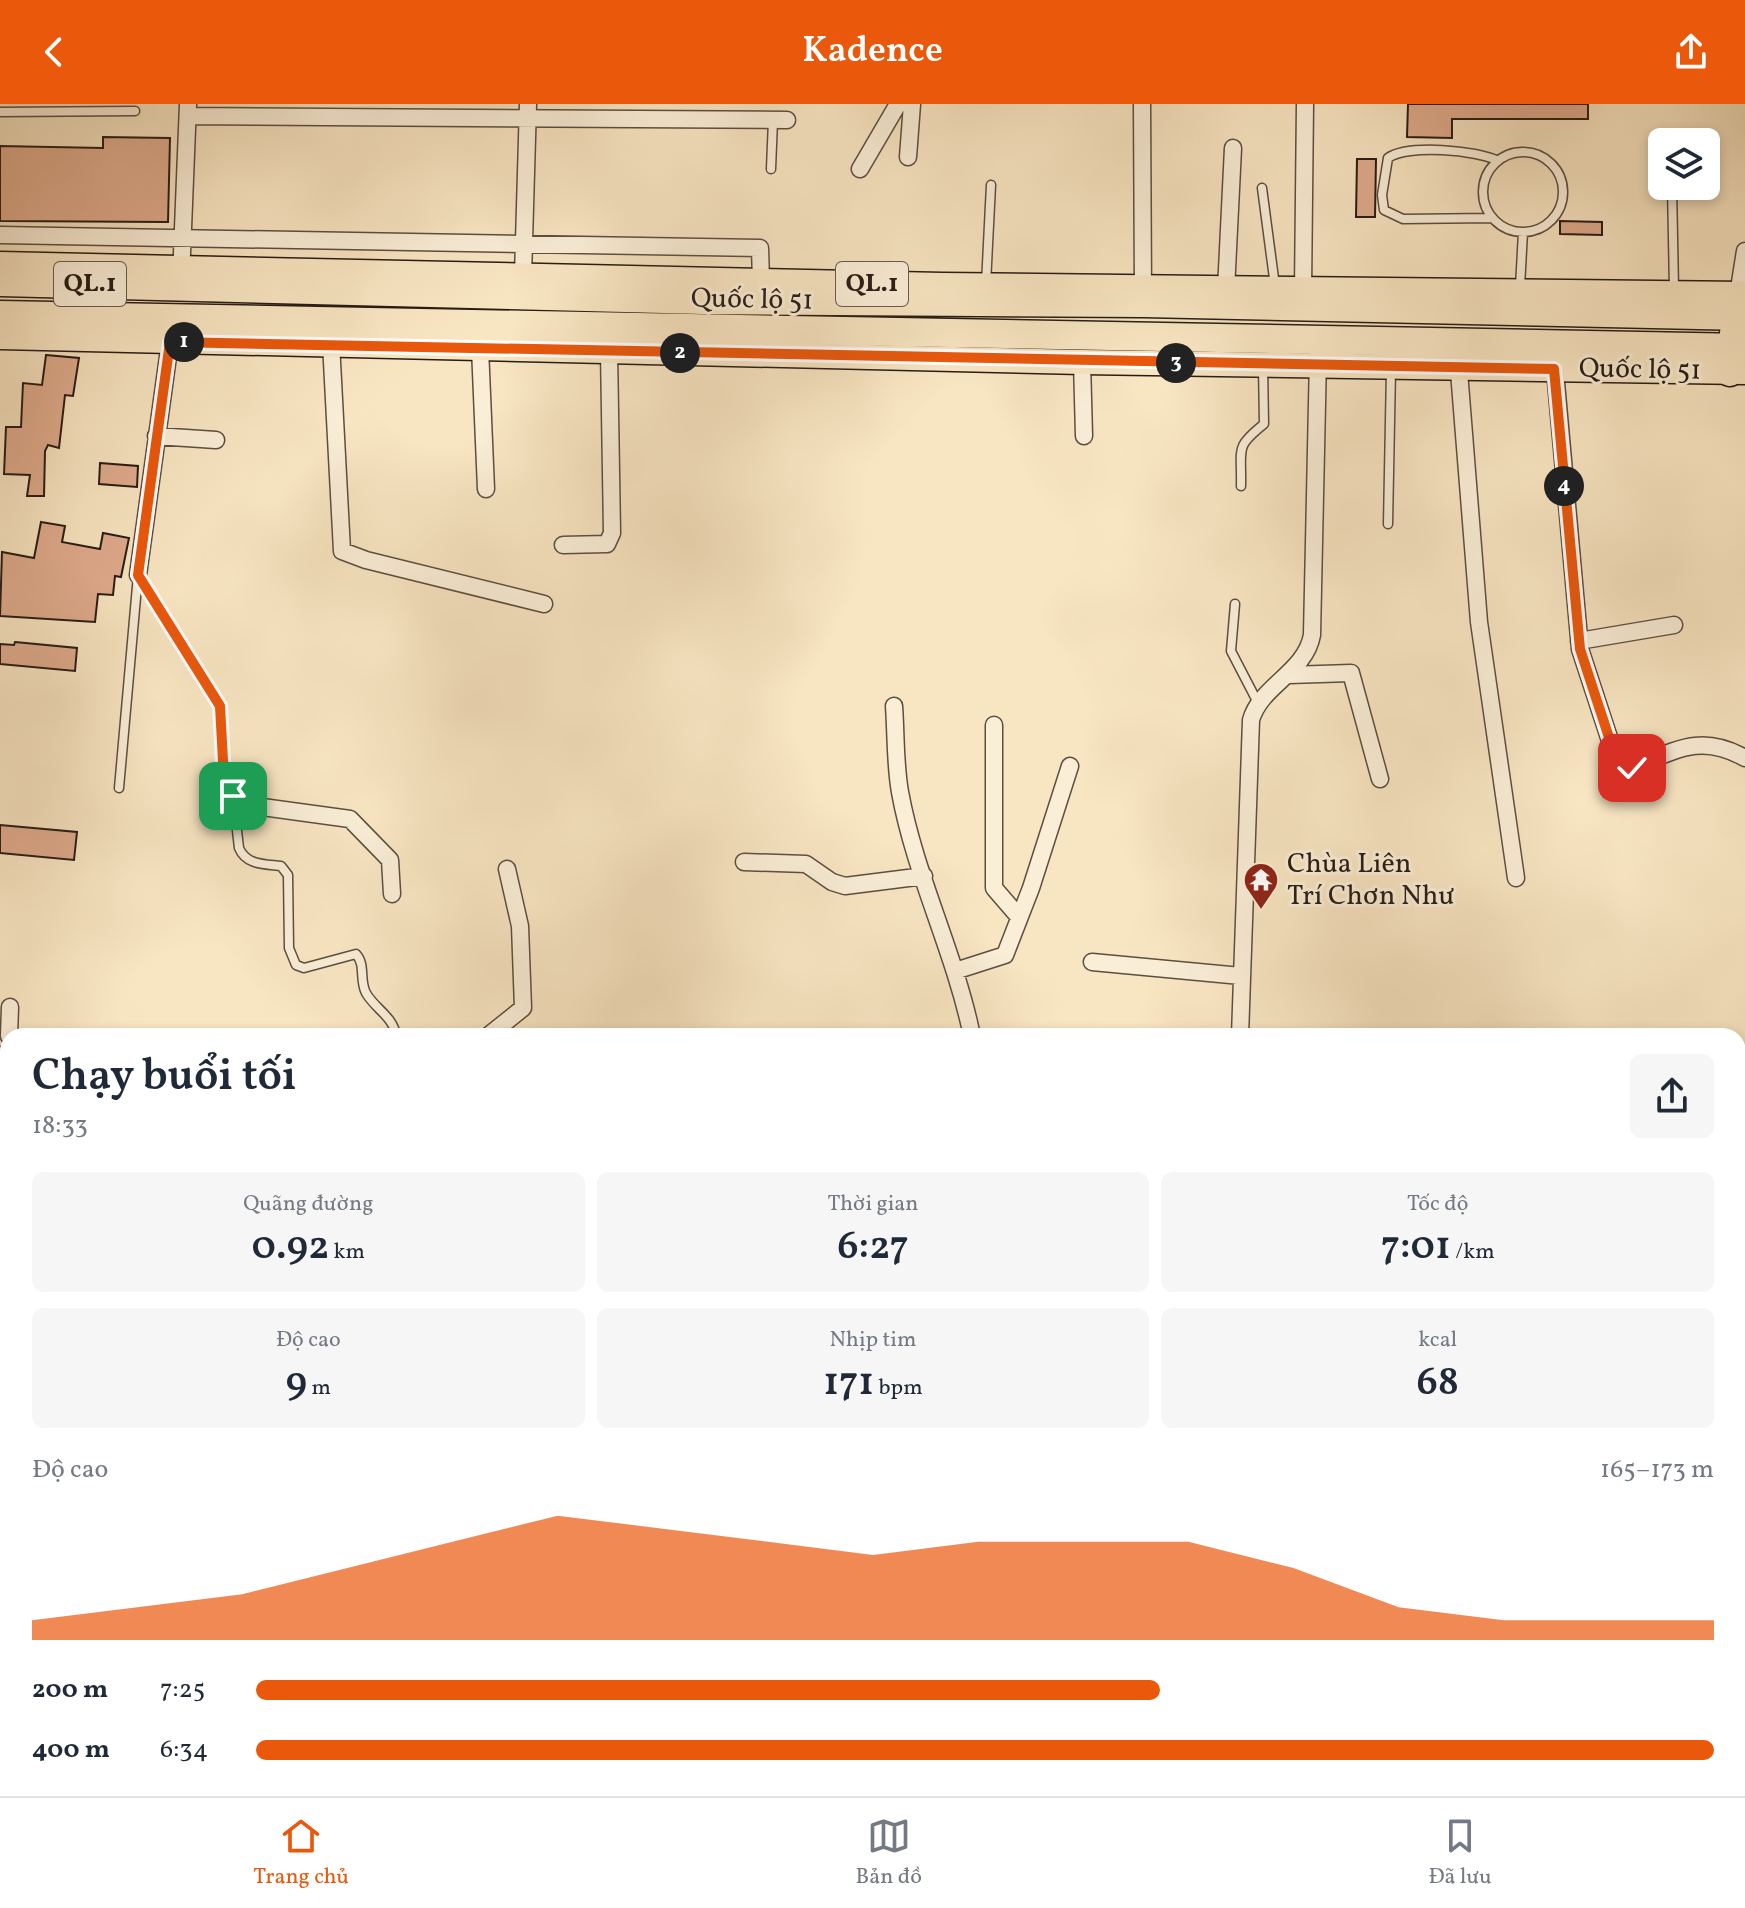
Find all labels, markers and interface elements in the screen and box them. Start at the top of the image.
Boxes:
text: Kadence [802,27,943,77]
icon: back [32,30,76,74]
icon: share [1669,30,1713,74]
map controls [1648,128,1720,200]
button: layers [1648,128,1720,200]
road number: QL.1 [54,262,126,306]
road number: QL.1 [836,262,908,306]
street label: Quốc lộ 51 [690,279,814,321]
pin: 1 [164,322,204,362]
text: 1 [180,326,188,357]
pin: 2 [660,333,700,373]
text: 2 [674,337,686,368]
pin: 3 [1156,343,1196,383]
text: 3 [1170,347,1182,378]
street label: Quốc lộ 51 [1578,349,1702,391]
pin: 4 [1544,466,1584,506]
text: 4 [1557,470,1571,501]
pin [1598,734,1666,802]
icon: check [1610,746,1654,790]
pin [199,762,267,830]
icon: arrive [211,774,255,818]
place label: Chùa Liên Trí Chơn Như [1287,845,1455,916]
temple icon: Chùa Liên Trí Chơn Như [1242,861,1280,911]
text: Chạy buổi tối [32,1047,297,1108]
button: share [1630,1054,1714,1138]
text: 18:33 [32,1108,88,1144]
text: Quãng đường [243,1189,373,1220]
text: Thời gian [828,1189,918,1220]
text: Tốc độ [1407,1189,1468,1220]
text: 0.92 [252,1220,329,1276]
text: 6:27 [837,1220,909,1276]
text: 7:01 [1381,1220,1451,1276]
text: km [329,1237,365,1268]
text: /km [1451,1237,1495,1268]
text: Độ cao [276,1325,341,1356]
text: Nhịp tim [830,1325,916,1356]
text: kcal [1418,1325,1457,1356]
text: 9 [286,1356,307,1412]
text: 171 [823,1356,874,1412]
text: 68 [1416,1356,1459,1412]
text: m [307,1373,331,1404]
text: bpm [874,1373,923,1404]
text: Độ cao [32,1452,108,1488]
text: 165–173 m [1600,1452,1714,1488]
text: 200 m [32,1672,108,1708]
text: 7:25 [160,1672,205,1708]
text: 400 m [32,1732,110,1768]
text: 6:34 [160,1732,208,1768]
tab: Trang chủ [253,1814,349,1893]
tab: Bản đồ [856,1814,922,1893]
tab: Đã lưu [1428,1814,1492,1893]

